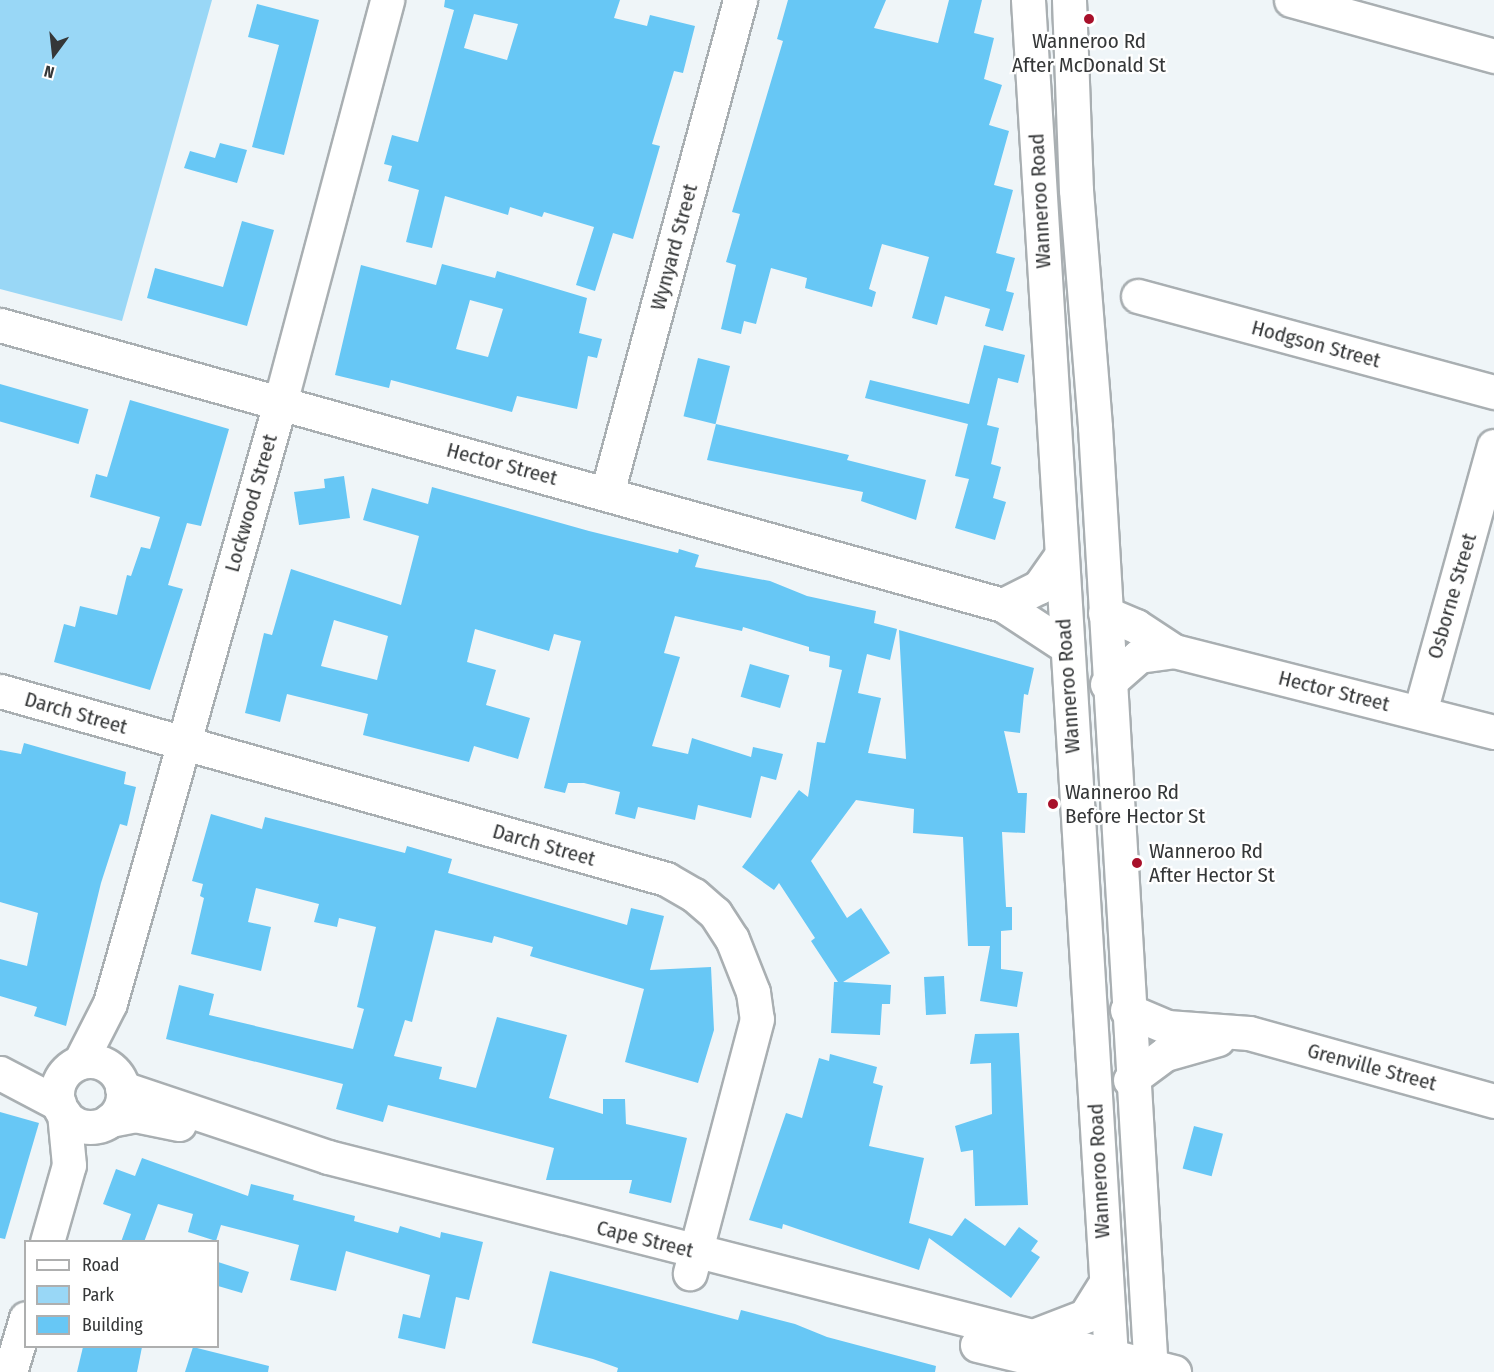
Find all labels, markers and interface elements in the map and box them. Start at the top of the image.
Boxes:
marker: Wanneroo Rd After McDonald St [1082,12,1096,26]
north arrow [24,24,84,84]
place label: Wanneroo Rd After McDonald St [1012,28,1166,78]
text: N [42,61,56,82]
street label: Wanneroo Road [1024,133,1056,269]
street label: Wynyard Street [645,181,703,313]
street label: Hodgson Street [1249,315,1383,373]
street label: Lockwood Street [219,431,283,575]
street label: Hector Street [444,437,560,491]
street label: Osborne Street [1422,530,1482,662]
street label: Wanneroo Road [1051,618,1085,754]
street label: Hector Street [1276,665,1392,717]
street label: Darch Street [22,686,130,740]
place label: Wanneroo Rd Before Hector St [1065,779,1205,829]
marker: Wanneroo Rd Before Hector St [1046,797,1060,811]
street label: Darch Street [490,818,598,872]
place label: Wanneroo Rd After Hector St [1149,838,1275,888]
marker: Wanneroo Rd After Hector St [1130,856,1144,870]
street label: Grenville Street [1305,1038,1439,1096]
street label: Wanneroo Road [1083,1103,1115,1239]
street label: Cape Street [594,1215,696,1263]
legend [24,1240,219,1348]
text: Road [82,1254,119,1276]
text: Park [82,1284,114,1306]
text: Building [82,1314,143,1336]

